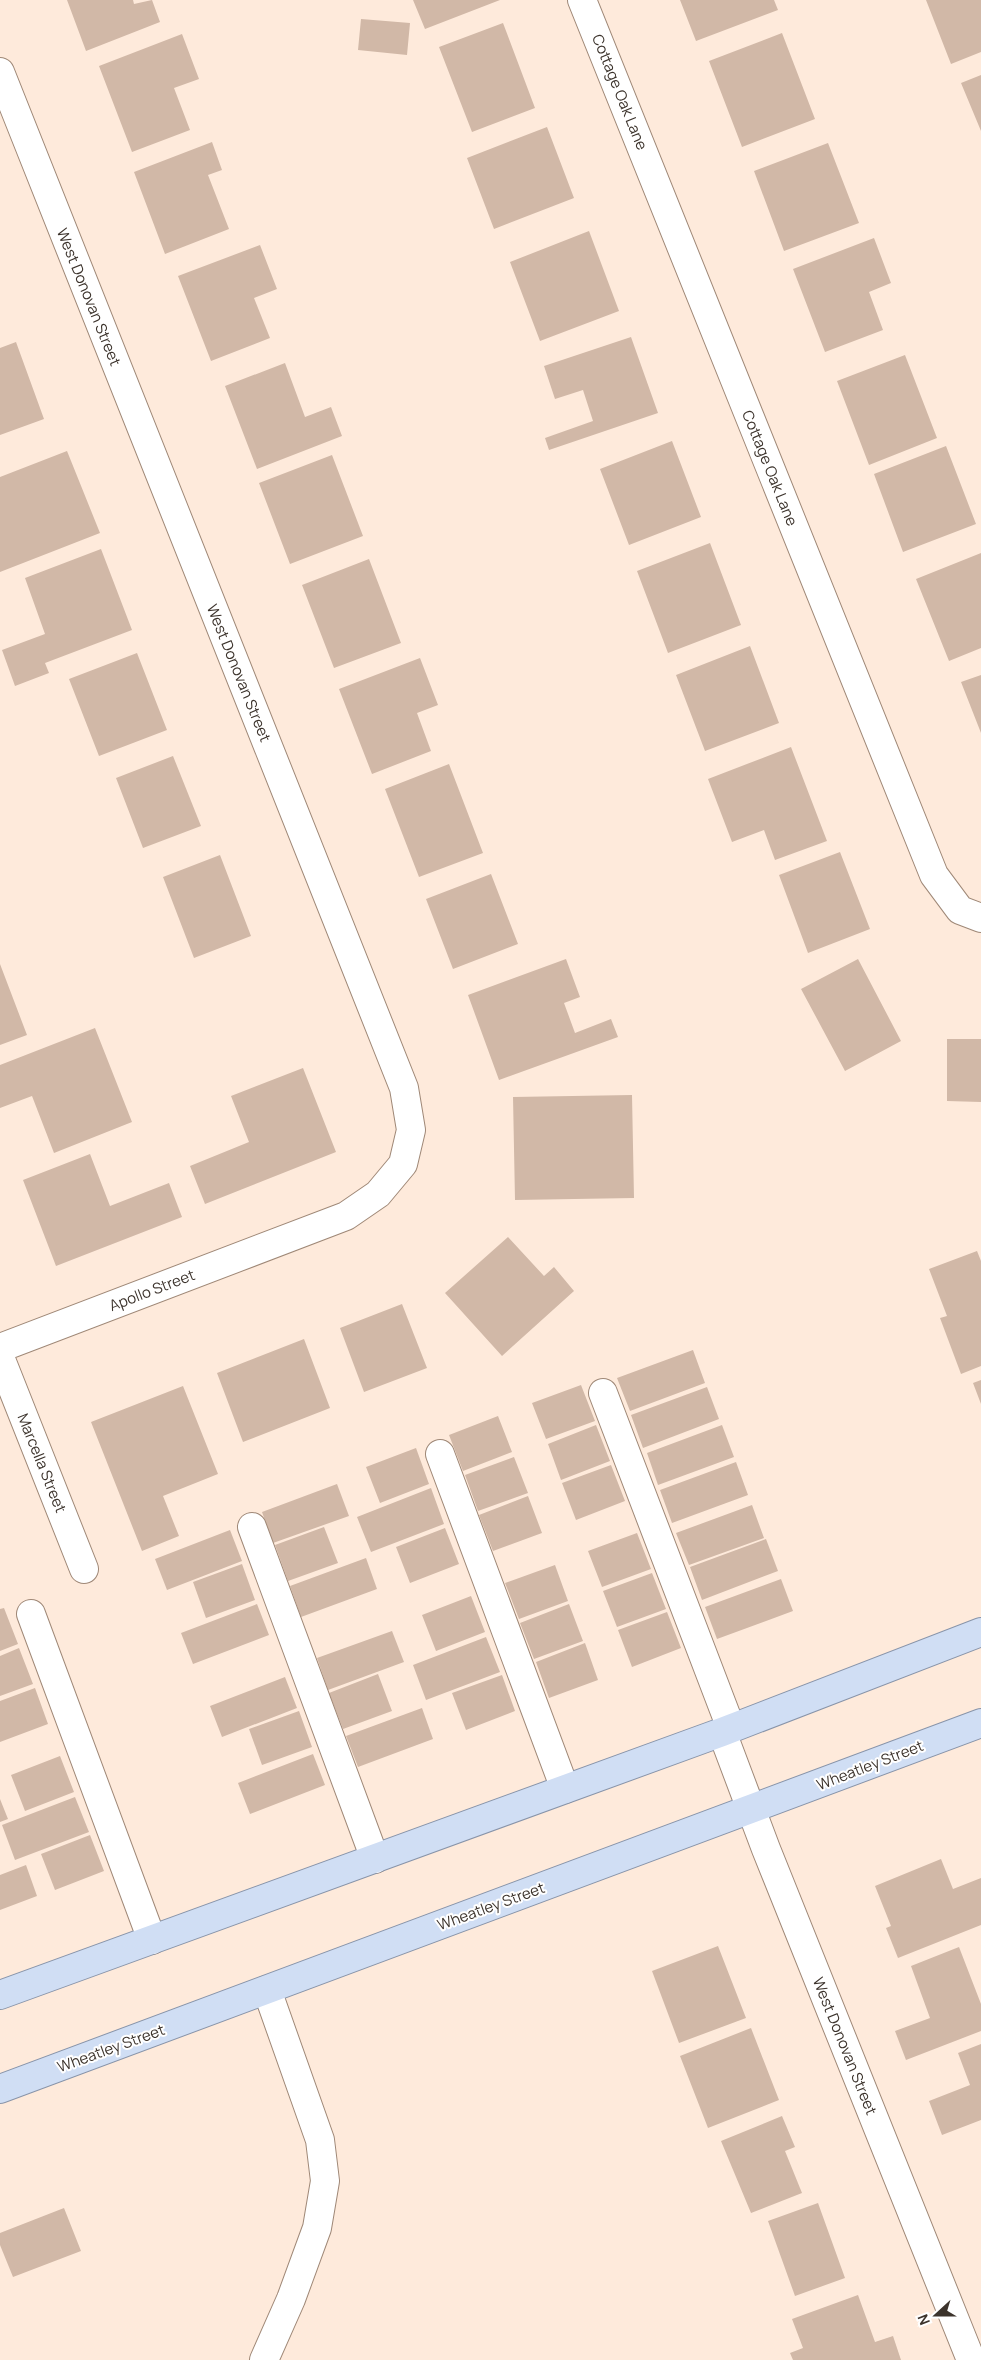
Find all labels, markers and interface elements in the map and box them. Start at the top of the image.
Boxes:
street label: Cottage Oak Lane [587,31,653,153]
street label: West Donovan Street [52,225,126,369]
street label: Cottage Oak Lane [737,407,803,529]
street label: West Donovan Street [202,601,276,745]
street label: Apollo Street [106,1264,198,1316]
street label: Marcella Street [13,1410,71,1516]
street label: Wheatley Street [813,1735,927,1795]
street label: Wheatley Street [434,1877,548,1935]
street label: West Donovan Street [808,1974,882,2118]
street label: Wheatley Street [54,2019,168,2077]
north arrow [911,2290,961,2340]
text: N [913,2312,934,2328]

